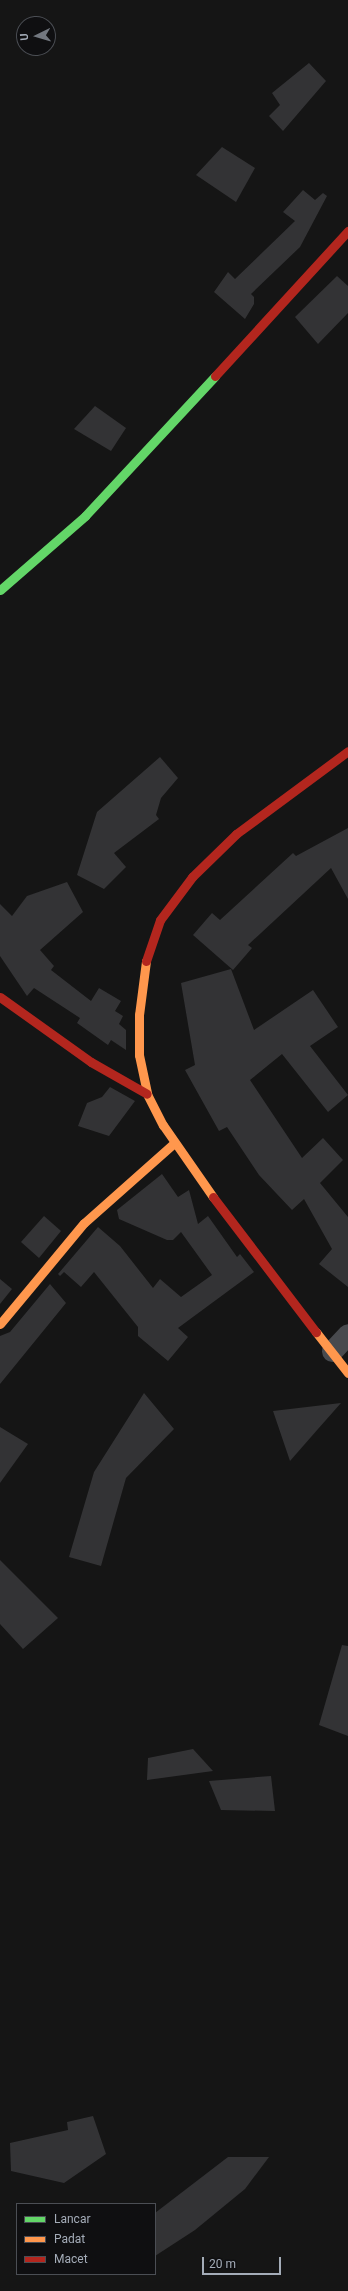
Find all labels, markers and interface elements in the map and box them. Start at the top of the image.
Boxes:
north arrow [16,16,56,56]
text: U [18,33,31,41]
legend [16,2203,156,2275]
text: Lancar [54,2212,91,2226]
text: Padat [54,2232,85,2246]
scale bar [204,2249,283,2275]
text: Macet [54,2252,88,2266]
text: 20 m [209,2257,236,2271]

